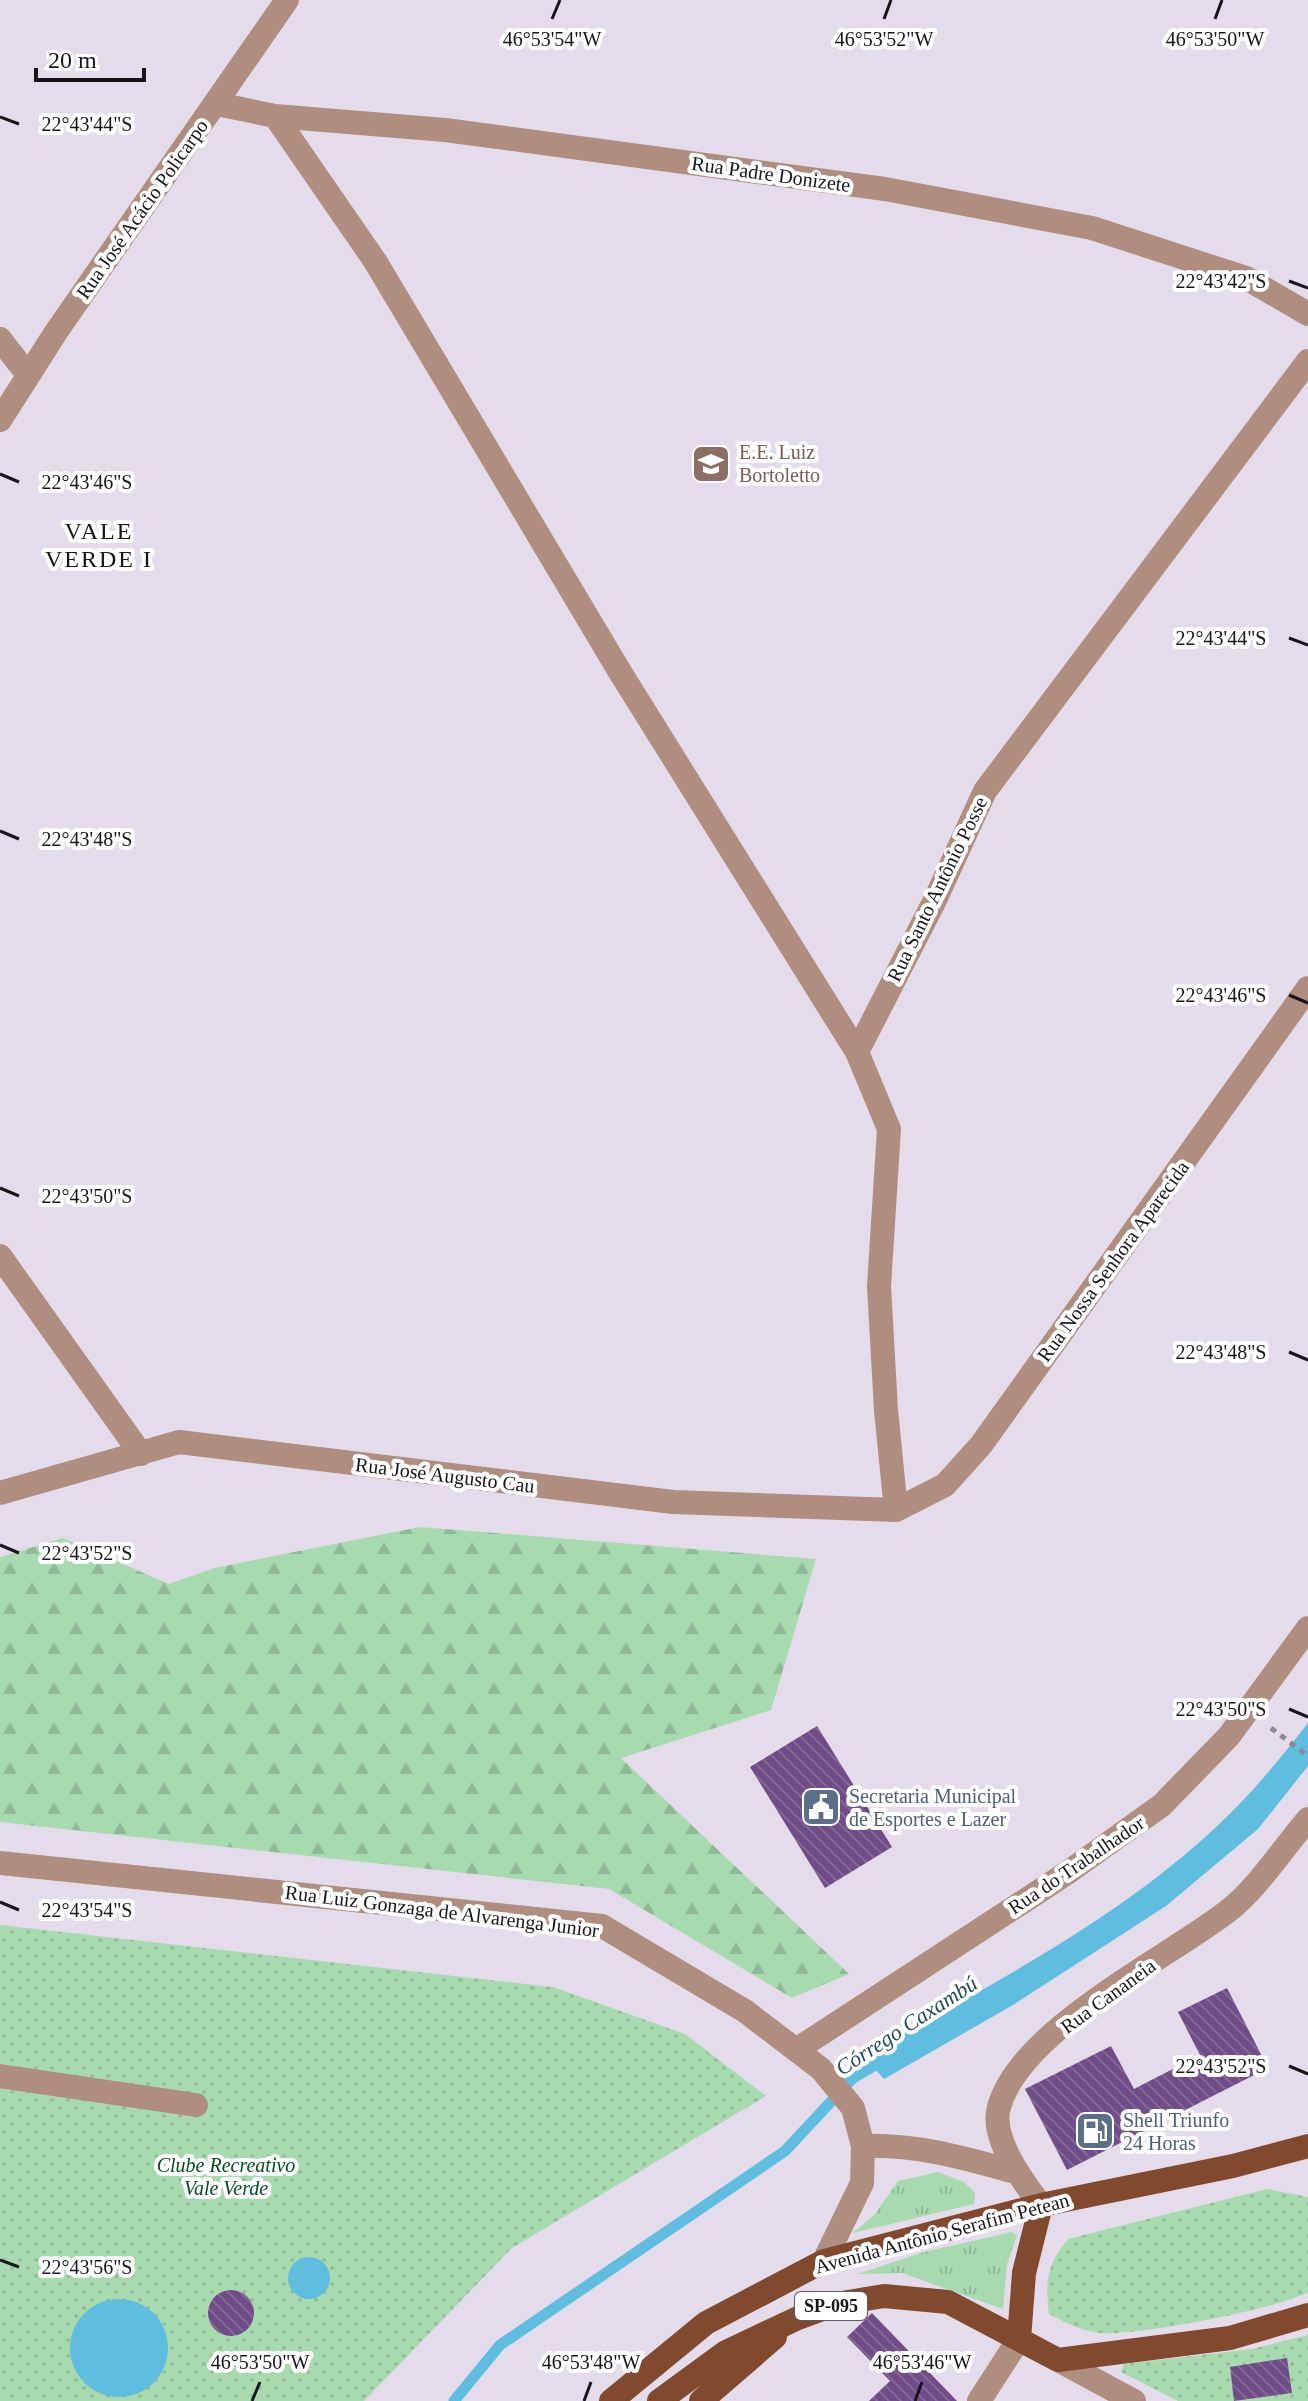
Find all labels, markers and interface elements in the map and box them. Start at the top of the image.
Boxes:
text: 46°53'54"W [503,28,601,50]
text: 46°53'52"W [835,28,933,50]
text: 46°53'50"W [1166,28,1264,50]
scale bar [36,32,144,82]
text: 20 m [48,47,97,73]
text: 22°43'44"S [42,113,132,135]
street label: Rua José Acácio Policarpo [72,115,213,303]
street label: Rua Padre Donizete [690,152,852,196]
text: 22°43'42"S [1176,270,1266,292]
place label: E.E. Luiz Bortoletto [739,441,820,486]
school or university icon: E.E. Luiz Bortoletto [690,443,732,485]
text: 22°43'46"S [42,471,132,493]
district label: VALE VERDE I [45,518,153,572]
text: 22°43'44"S [1176,627,1266,649]
street label: Rua Santo Antônio Posse [883,793,991,985]
text: 22°43'48"S [42,828,132,850]
text: 22°43'46"S [1176,984,1266,1006]
street label: Rua Nossa Senhora Aparecida [1033,1156,1194,1366]
text: 22°43'50"S [42,1185,132,1207]
text: 22°43'48"S [1176,1341,1266,1363]
street label: Rua José Augusto Cau [354,1453,536,1498]
text: 22°43'52"S [42,1542,132,1564]
text: 22°43'50"S [1176,1698,1266,1720]
place label: Secretaria Municipal de Esportes e Lazer [849,1785,1017,1831]
public building icon: Secretaria Municipal de Esportes e Lazer [800,1786,842,1828]
street label: Rua do Trabalhador [1004,1811,1148,1919]
street label: Rua Luiz Gonzaga de Alvarenga Junior [284,1881,600,1942]
text: 22°43'54"S [42,1899,132,1921]
street label: Rua Cananeia [1056,1954,1160,2038]
water label: Córrego Caxambú [831,1970,982,2080]
text: 22°43'52"S [1176,2055,1266,2077]
place label: Shell Triunfo 24 Horas [1123,2109,1229,2154]
fuel station icon: Shell Triunfo 24 Horas [1074,2110,1116,2152]
park label: Clube Recreativo Vale Verde [157,2154,295,2199]
street label: Avenida Antônio Serafim Petean [812,2188,1072,2278]
text: 22°43'56"S [42,2256,132,2278]
road number: SP-095 [795,2292,867,2320]
text: 46°53'50"W [211,2351,309,2373]
text: 46°53'48"W [542,2351,640,2373]
text: 46°53'46"W [873,2351,971,2373]

